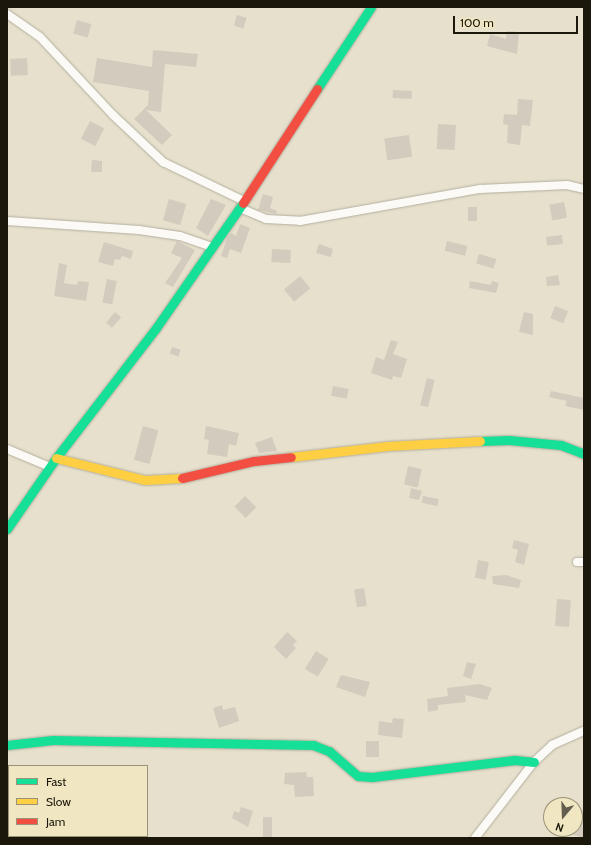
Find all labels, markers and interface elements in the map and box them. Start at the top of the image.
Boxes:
scale bar [455,8,580,34]
text: 100 m [460,15,494,30]
legend [8,765,148,837]
text: Fast [46,774,66,789]
text: Slow [46,794,71,809]
north arrow [543,797,583,837]
text: Jam [46,814,65,829]
text: N [553,820,565,835]

